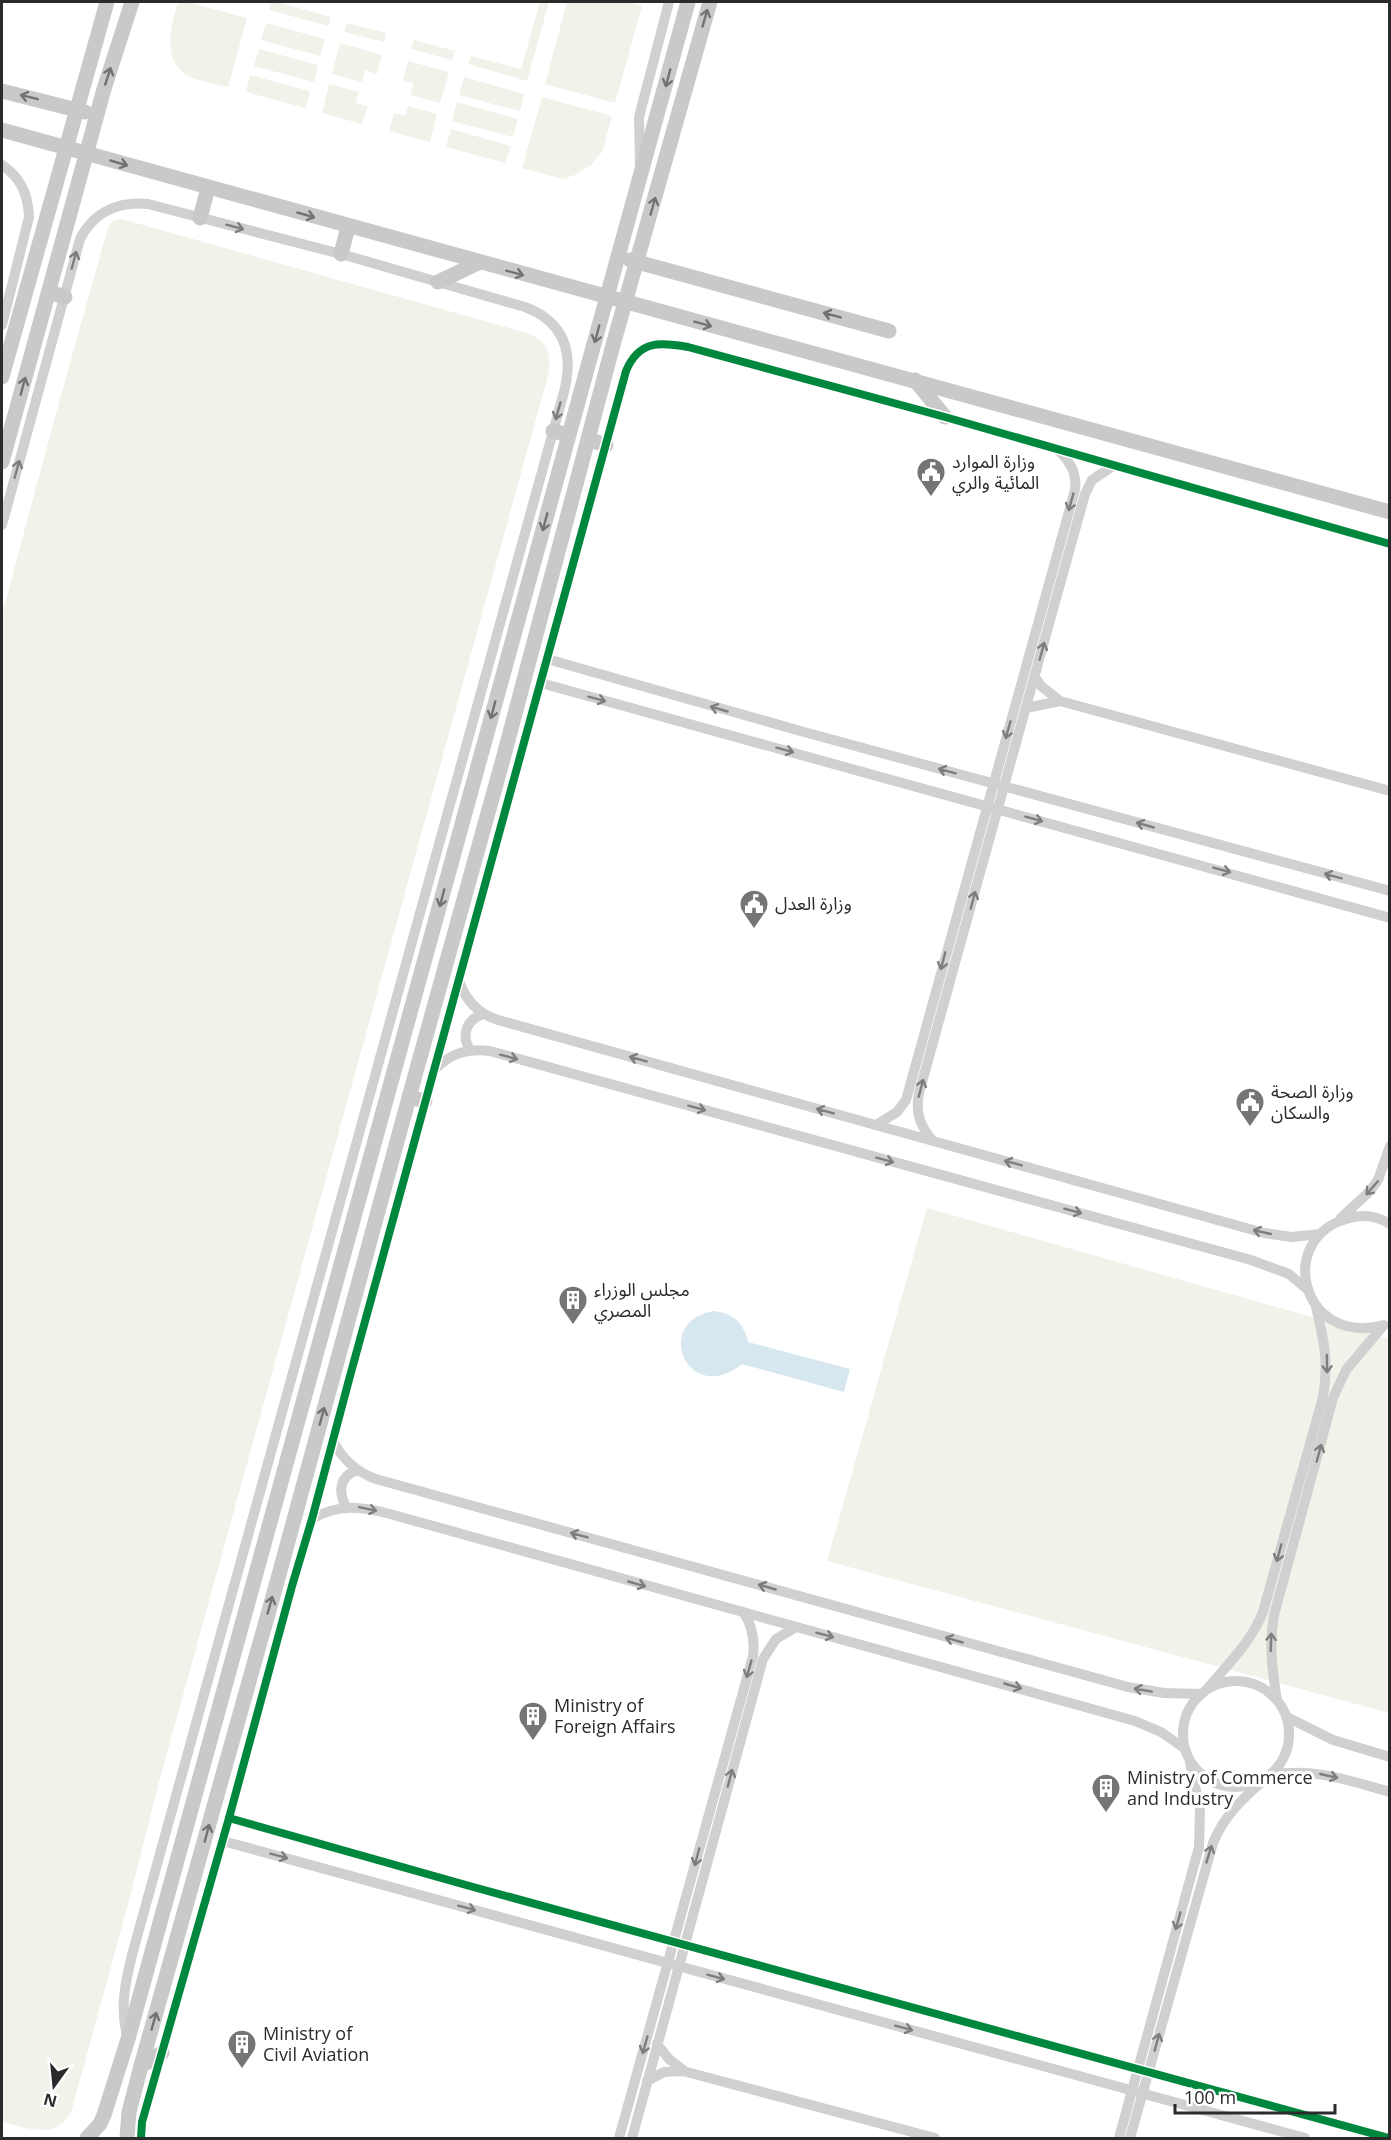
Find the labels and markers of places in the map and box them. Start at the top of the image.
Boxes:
place label: وزارة الموارد المائية والري [952,449,1039,496]
public building icon: وزارة الموارد المائية والري [915,456,947,498]
public building icon: وزارة العدل [738,888,770,930]
place label: وزارة العدل [775,891,852,915]
place label: وزارة الصحة والسكان [1271,1079,1354,1124]
public building icon: وزارة الصحة والسكان [1234,1086,1266,1128]
place label: مجلس الوزراء المصري [594,1277,690,1324]
building icon: مجلس الوزراء المصري [557,1284,589,1326]
place label: Ministry of Foreign Affairs [554,1693,676,1738]
building icon: Ministry of Foreign Affairs [517,1700,549,1742]
place label: Ministry of Commerce and Industry [1127,1765,1313,1810]
building icon: Ministry of Commerce and Industry [1090,1772,1122,1814]
place label: Ministry of Civil Aviation [263,2021,369,2066]
building icon: Ministry of Civil Aviation [226,2028,258,2070]

